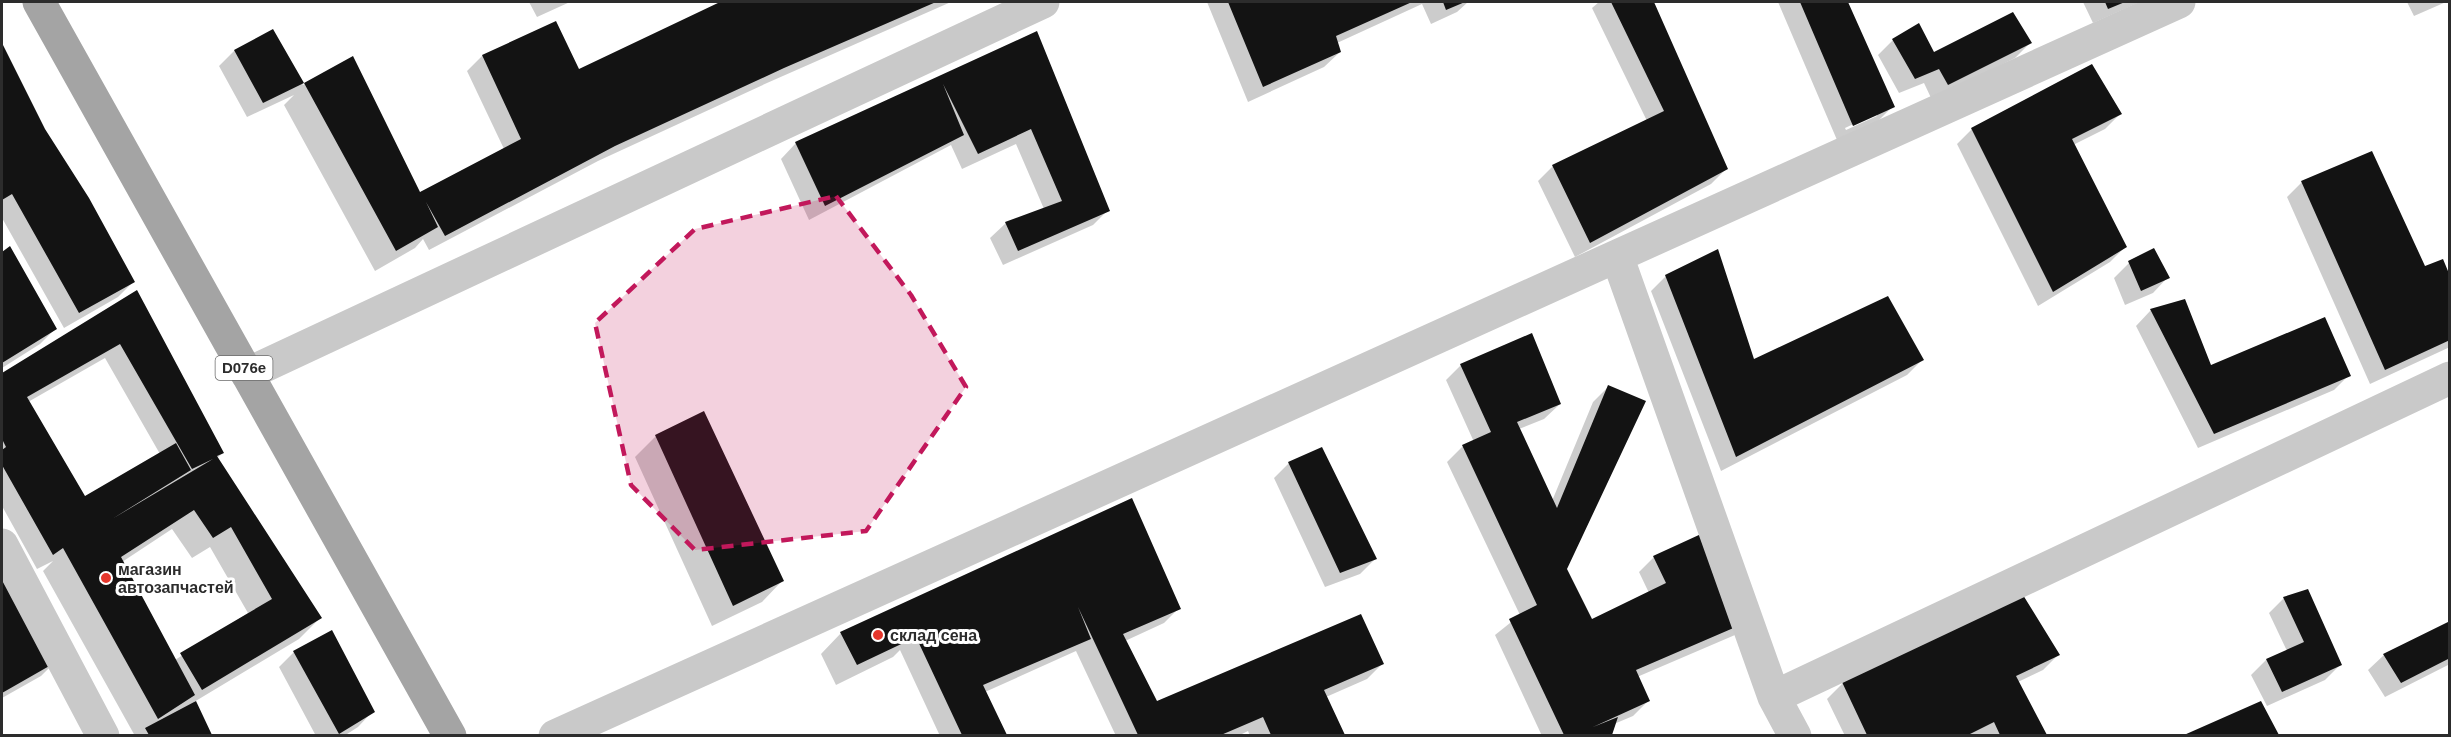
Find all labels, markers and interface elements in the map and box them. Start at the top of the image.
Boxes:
road number: D076e [216,356,272,380]
place label: магазин автозапчастей [118,561,234,596]
marker: магазин автозапчастей [99,571,113,585]
place label: склад сена [890,627,977,644]
marker: склад сена [871,628,885,642]

